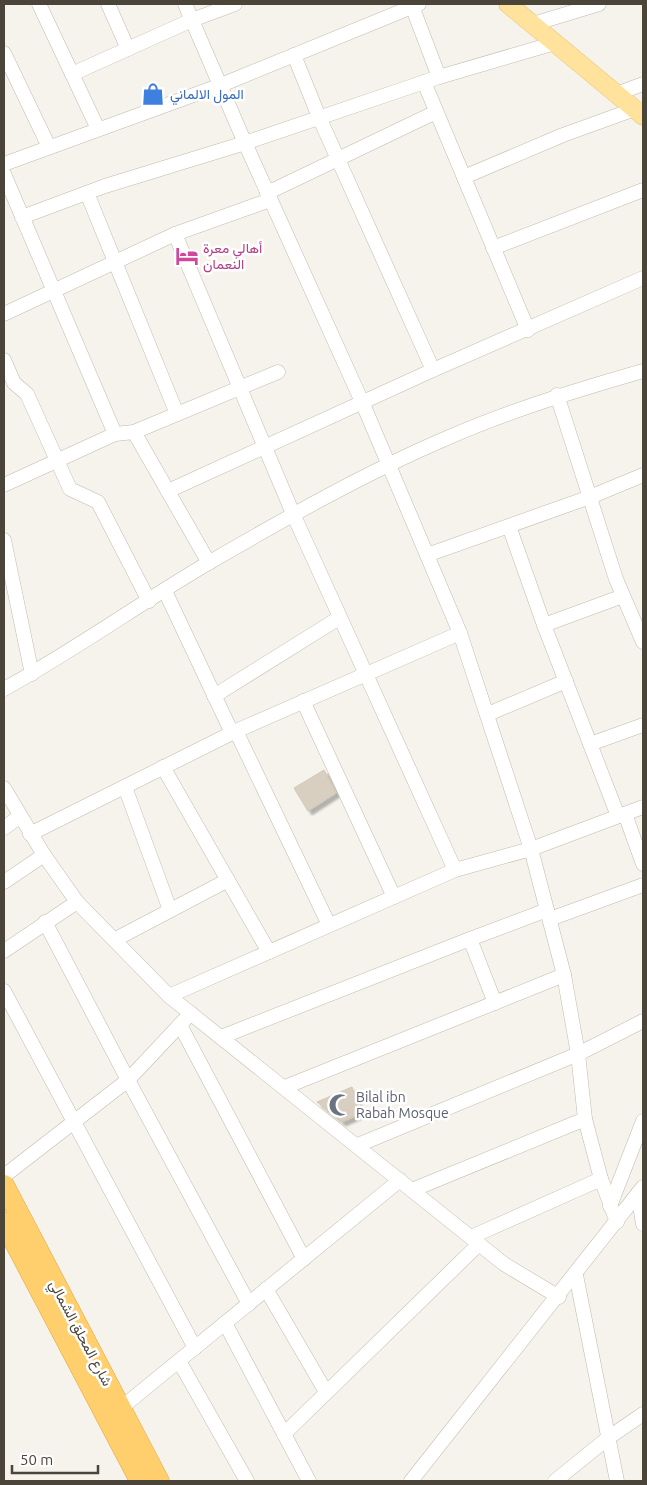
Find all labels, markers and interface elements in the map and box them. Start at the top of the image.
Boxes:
shop icon: المول الالماني [140,81,166,107]
place label: المول الالماني [170,86,244,106]
place label: أهالي معرة النعمان [203,240,262,273]
hotel icon: أهالي معرة النعمان [174,243,200,269]
place label: Bilal ibn Rabah Mosque [356,1089,449,1121]
mosque icon: Bilal ibn Rabah Mosque [327,1092,353,1118]
street label: شارع المحلق الشمالي [43,1277,116,1390]
scale bar [12,1442,99,1474]
text: 50 m [20,1451,53,1468]

